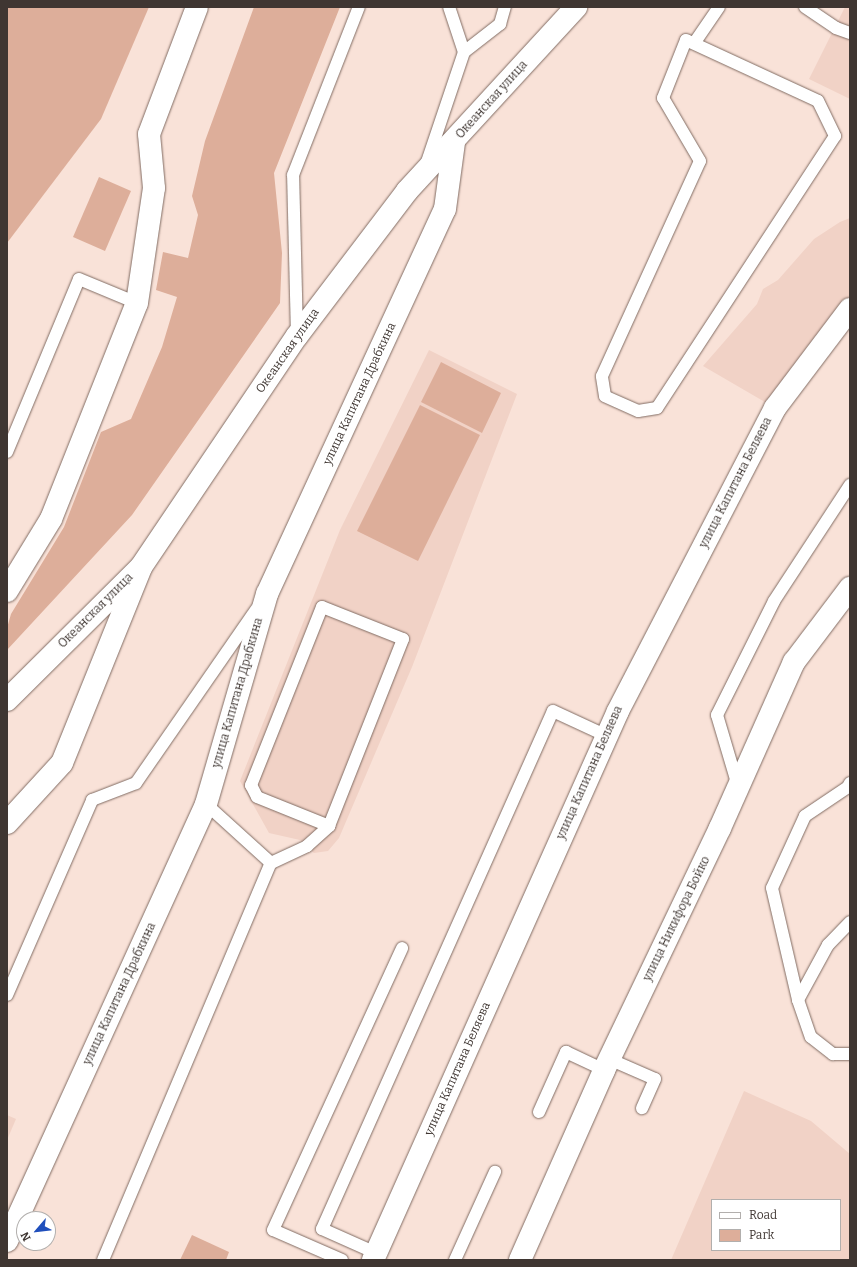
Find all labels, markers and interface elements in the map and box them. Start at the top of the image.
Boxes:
street label: Океанская улица [453,58,531,142]
street label: Океанская улица [253,306,323,396]
street label: улица Капитана Драбкина [321,320,399,468]
street label: улица Капитана Беляева [697,415,775,551]
street label: Океанская улица [56,571,136,651]
street label: улица Капитана Драбкина [210,616,266,770]
street label: улица Капитана Беляева [554,704,626,842]
street label: улица Никифора Бойко [640,854,714,984]
street label: улица Капитана Драбкина [81,920,159,1068]
street label: улица Капитана Беляева [422,1000,494,1138]
legend [711,1199,841,1251]
text: Road [749,1208,777,1222]
north arrow [16,1211,56,1251]
text: Park [749,1228,774,1242]
text: N [18,1230,34,1243]

